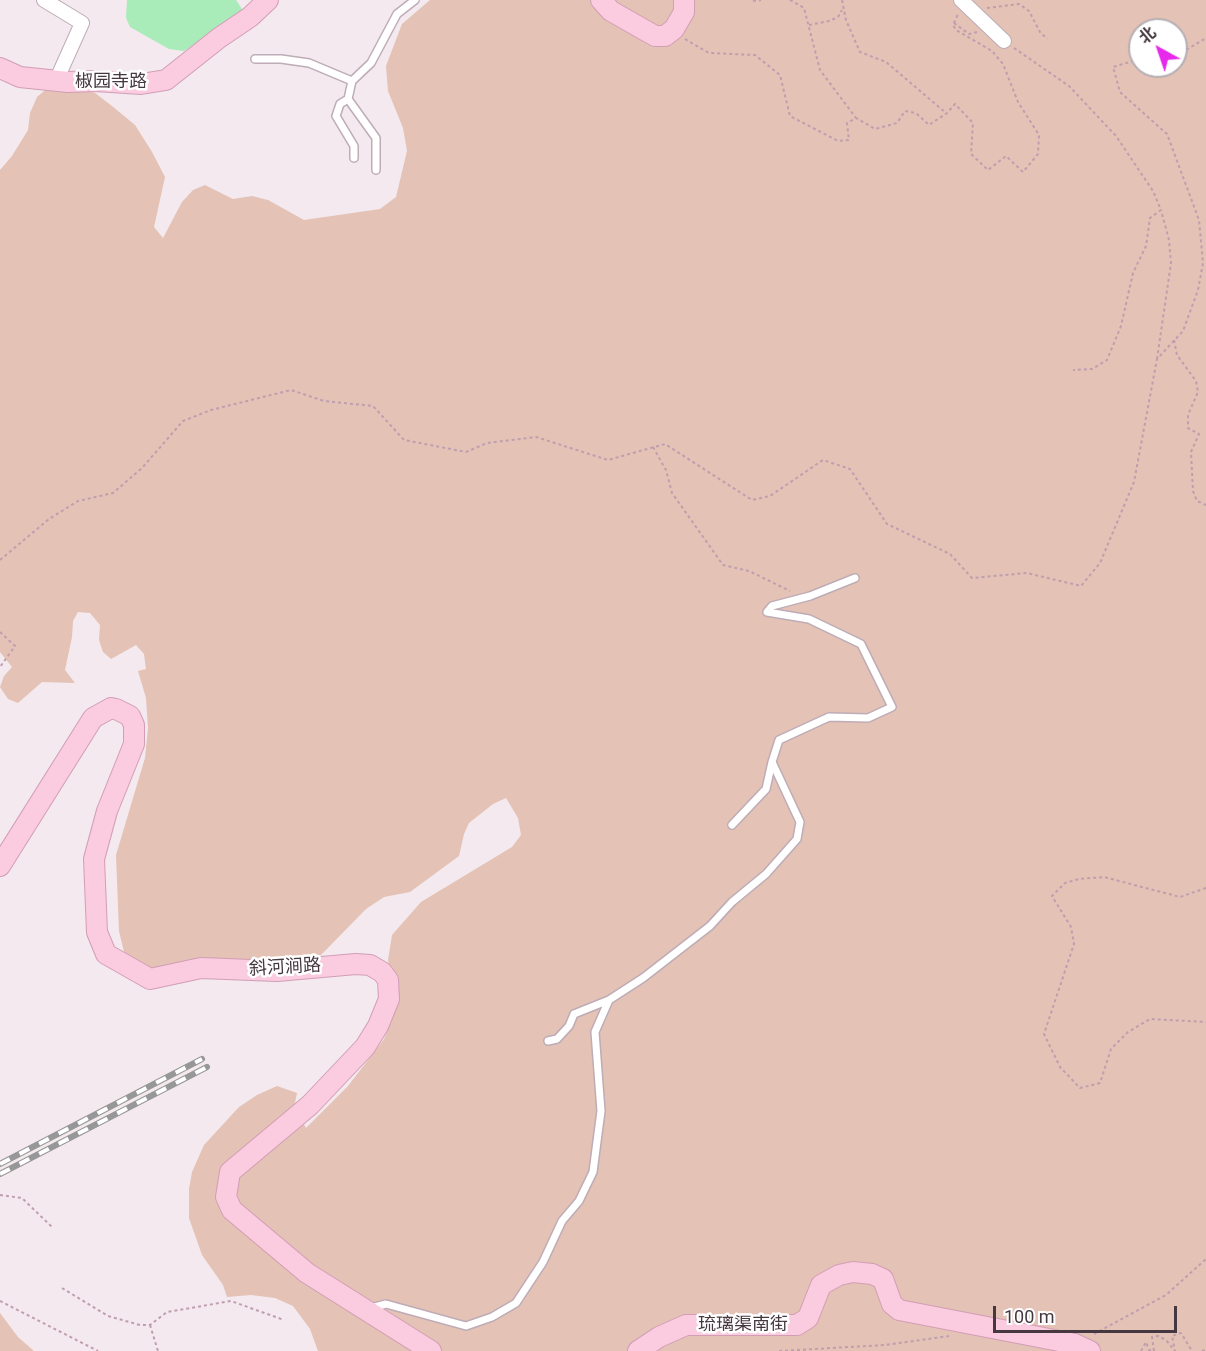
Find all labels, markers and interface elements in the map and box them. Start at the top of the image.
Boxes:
north arrow [1128,18,1188,78]
text: 北 [1135,23,1160,48]
street label: 椒园寺路 [75,71,147,93]
street label: 斜河涧路 [248,955,322,981]
scale bar [996,1294,1180,1332]
text: 100 m [1004,1306,1055,1327]
street label: 琉璃渠南街 [698,1314,788,1336]

